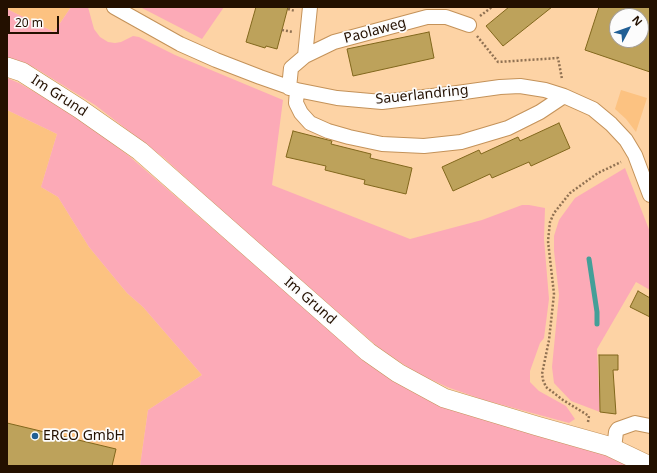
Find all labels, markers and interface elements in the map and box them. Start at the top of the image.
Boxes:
scale bar [10,8,61,34]
north arrow [609,8,649,48]
text: N [629,12,646,29]
text: 20 m [15,14,43,31]
street label: Paolaweg [342,15,408,47]
street label: Im Grund [28,72,90,120]
street label: Sauerlandring [375,82,469,108]
street label: Im Grund [281,274,339,328]
place label: ERCO GmbH [43,428,125,444]
marker: ERCO GmbH [30,431,40,441]

